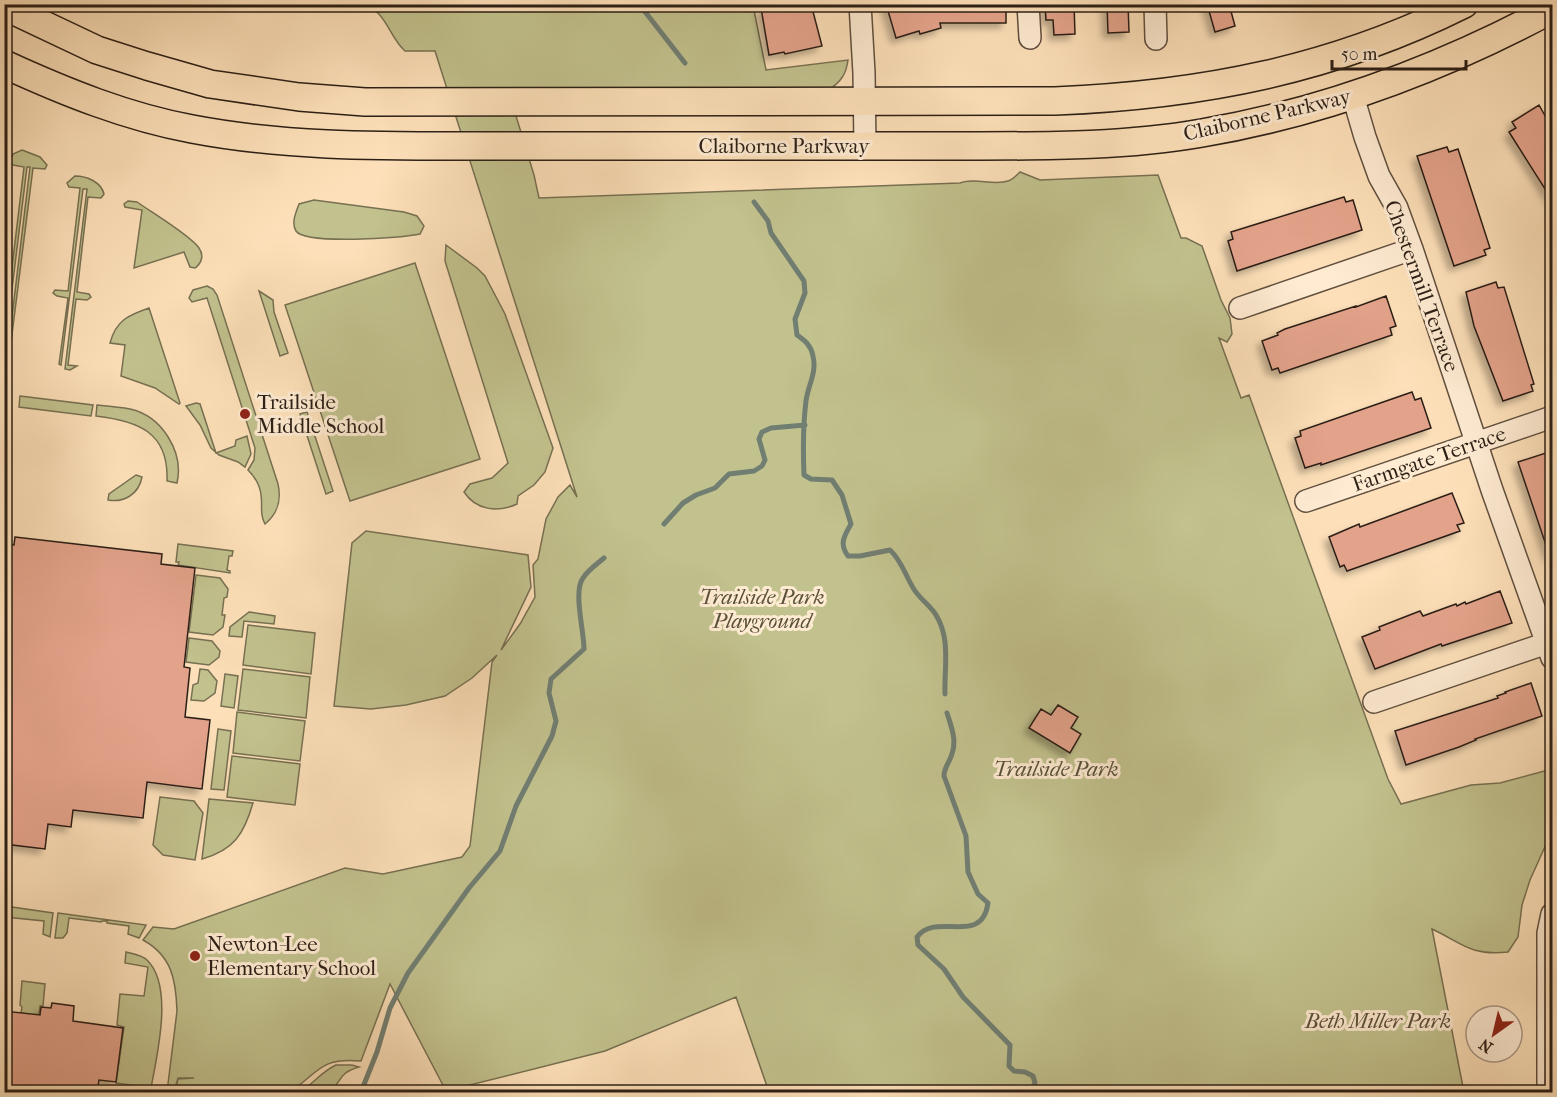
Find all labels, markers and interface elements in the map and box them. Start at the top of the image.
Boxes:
scale bar [1332,33,1466,71]
text: 50 m [1341,44,1378,65]
street label: Claiborne Parkway [1181,84,1354,146]
street label: Claiborne Parkway [699,134,870,158]
street label: Chestermill Terrace [1380,197,1464,375]
place label: Trailside Middle School [257,390,385,438]
marker: Trailside Middle School [238,407,252,421]
street label: Farmgate Terrace [1349,422,1509,496]
park label: Trailside Park Playground [700,585,824,633]
park label: Trailside Park [994,757,1118,781]
place label: Newton-Lee Elementary School [207,932,376,980]
marker: Newton-Lee Elementary School [188,949,202,963]
north arrow [1464,1004,1524,1064]
park label: Beth Miller Park [1304,1009,1451,1033]
text: N [1475,1034,1496,1057]

